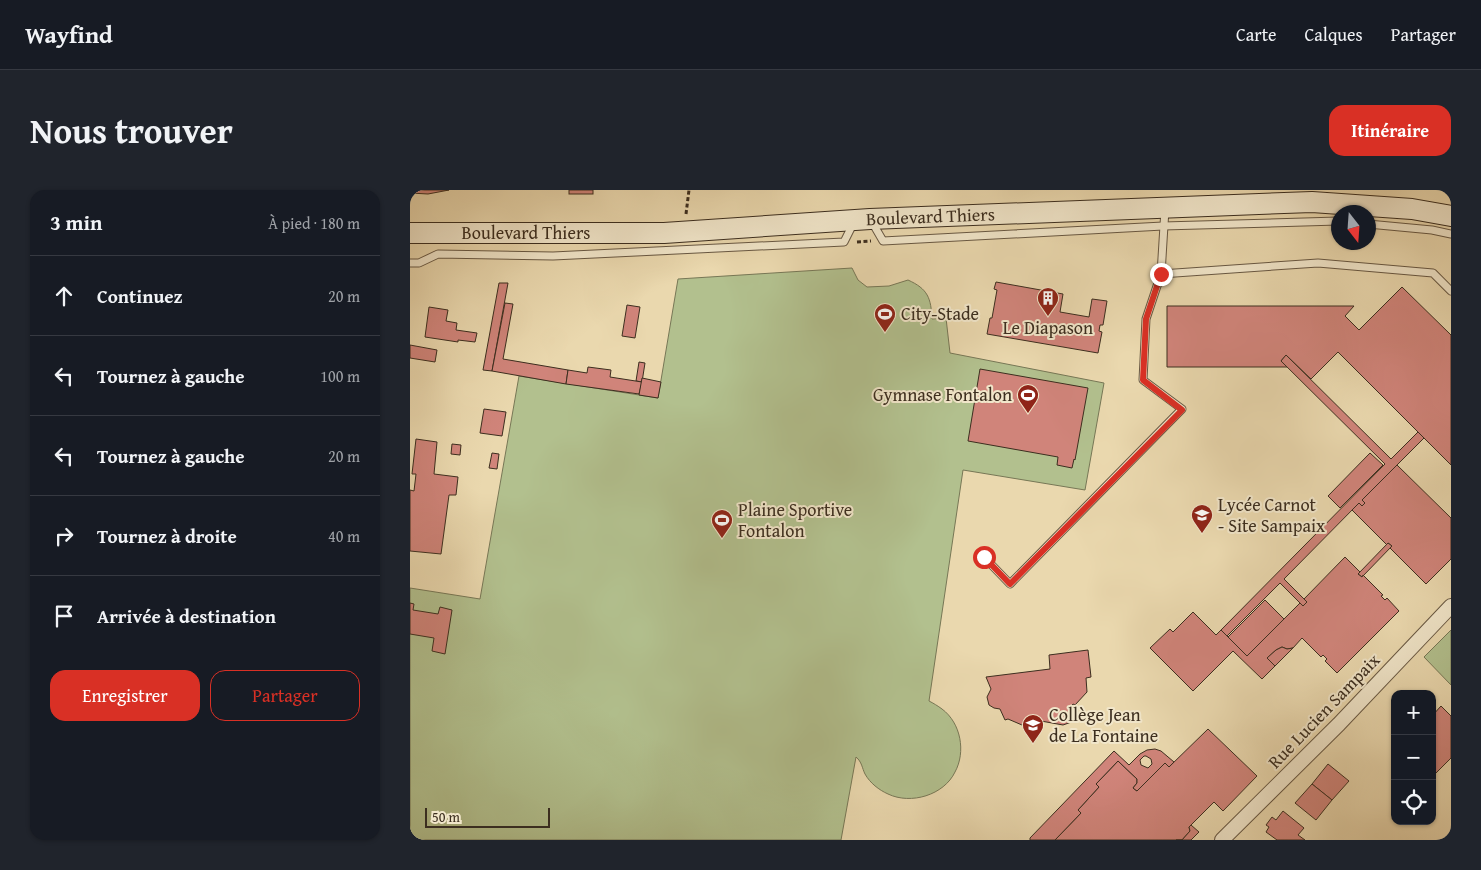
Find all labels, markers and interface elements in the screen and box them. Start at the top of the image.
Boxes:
text: Wayfind [25,17,113,52]
text: Carte [1236,21,1277,48]
text: Calques [1305,21,1363,48]
text: Partager [1391,21,1456,48]
text: Nous trouver [30,105,233,156]
button: Itinéraire [1329,105,1451,156]
street label: Boulevard Thiers [866,200,995,232]
north arrow [1331,205,1376,250]
text: 3 min [50,207,102,238]
text: À pied · 180 m [268,211,360,235]
street label: Boulevard Thiers [462,219,590,246]
route end [1150,263,1173,286]
icon: ahead [50,282,78,310]
text: Continuez [97,282,183,310]
text: 20 m [328,284,360,308]
building icon: Le Diapason [1036,286,1060,317]
place label: City-Stade [901,300,979,327]
sports icon: City-Stade [873,302,897,333]
place label: Le Diapason [1003,314,1093,341]
icon: left [50,362,78,390]
text: Tournez à gauche [97,362,245,390]
text: 100 m [320,364,360,388]
place label: Gymnase Fontalon [873,381,1012,408]
sports icon: Gymnase Fontalon [1016,383,1040,414]
icon: left [50,442,78,470]
text: Tournez à gauche [97,442,245,470]
text: 20 m [328,444,360,468]
place label: Lycée Carnot - Site Sampaix [1218,491,1326,539]
place label: Plaine Sportive Fontalon [738,496,852,544]
school or university icon: Lycée Carnot - Site Sampaix [1190,503,1214,534]
sports icon: Plaine Sportive Fontalon [710,508,734,539]
icon: right [50,522,78,550]
text: Tournez à droite [97,522,237,550]
text: 40 m [328,524,360,548]
route start [973,546,996,569]
icon: arrive [50,602,78,630]
text: Arrivée à destination [97,602,276,630]
street label: Rue Lucien Sampaix [1261,646,1386,774]
button: Enregistrer [50,670,200,721]
button: Partager [210,670,360,721]
map controls [1391,690,1436,825]
button: + [1391,690,1436,735]
place label: Collège Jean de La Fontaine [1049,701,1158,749]
school or university icon: Collège Jean de La Fontaine [1021,713,1045,744]
button: − [1391,735,1436,780]
button: locate [1391,780,1436,825]
scale bar [425,805,550,828]
text: 50 m [432,807,460,827]

